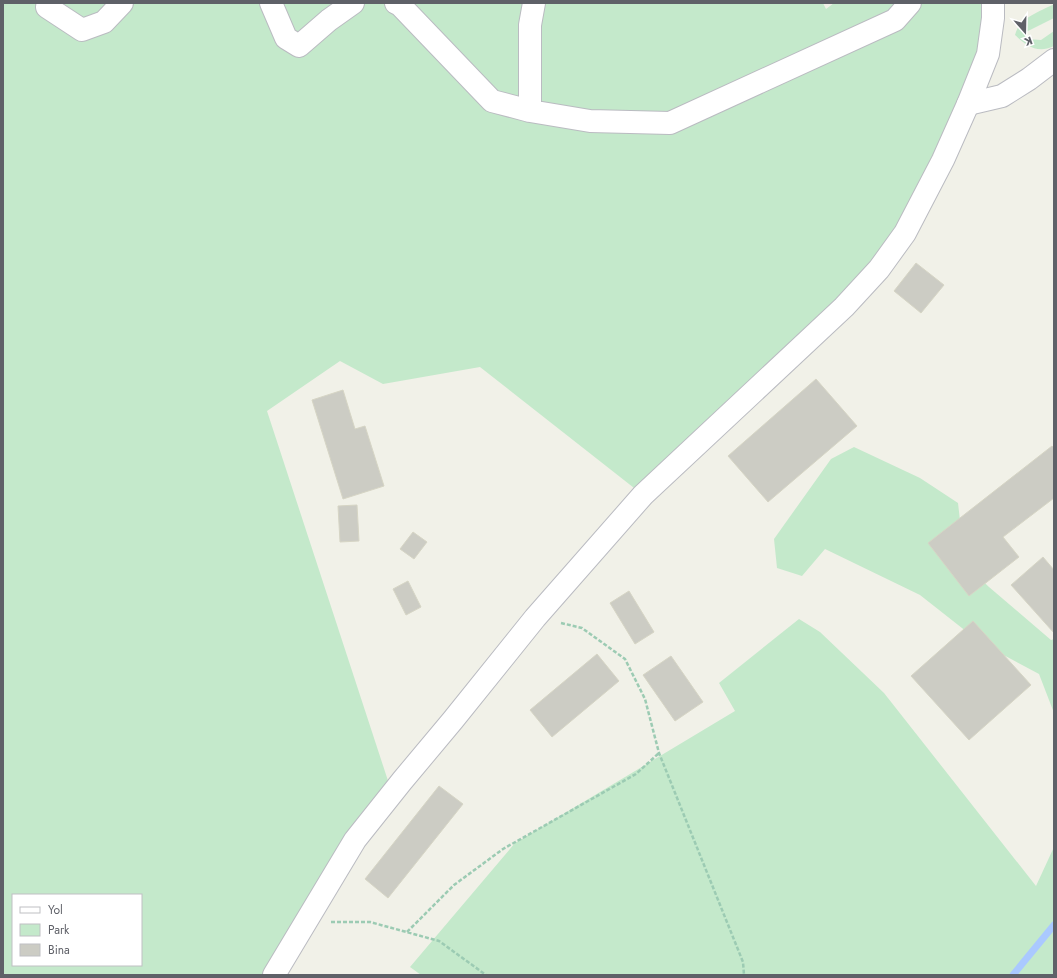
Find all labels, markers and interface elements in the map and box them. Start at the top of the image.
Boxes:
north arrow [1005,12,1045,52]
text: K [1022,33,1035,50]
legend [12,894,142,966]
text: Yol [48,901,63,919]
text: Park [48,921,70,939]
text: Bina [48,941,70,959]

